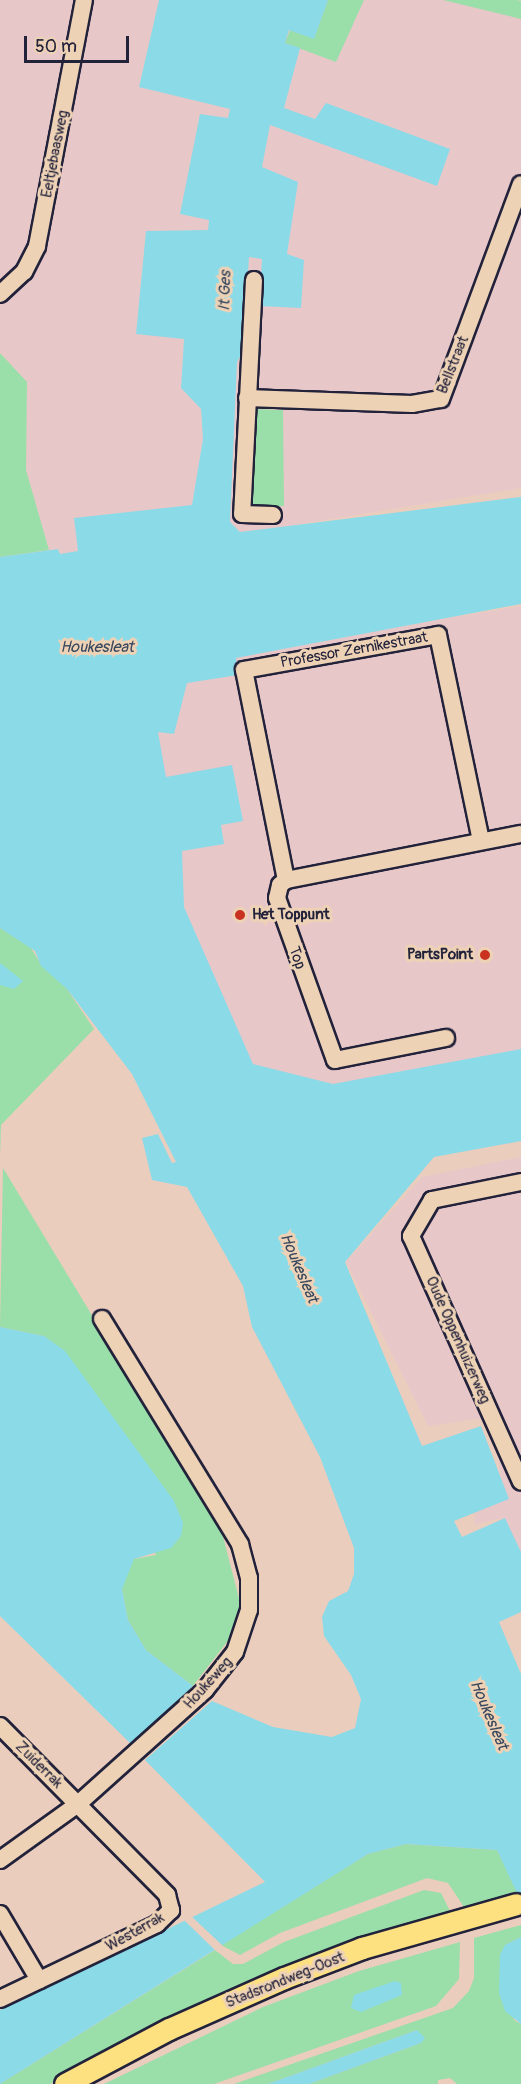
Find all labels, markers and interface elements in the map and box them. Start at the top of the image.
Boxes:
scale bar [27,24,132,62]
text: 50 m [35,35,77,58]
street label: Eeltjebaasweg [38,109,72,199]
water label: It Ges [215,271,235,311]
street label: Bellstraat [433,334,473,396]
street label: Professor Zernikestraat [279,628,429,672]
water label: Houkesleat [60,637,134,657]
place label: Het Toppunt [252,906,330,924]
marker: Het Toppunt [233,908,247,922]
street label: Top [285,944,309,972]
place label: PartsPoint [407,946,473,964]
marker: PartsPoint [478,948,492,962]
water label: Houkesleat [276,1230,322,1306]
street label: Oude Oppenhuizerweg [422,1274,494,1406]
street label: Houkeweg [180,1653,236,1713]
water label: Houkesleat [466,1677,512,1753]
street label: Zuiderrak [12,1738,66,1792]
street label: Westerrak [103,1909,167,1955]
street label: Stadsrondweg-Oost [223,1948,347,2012]

